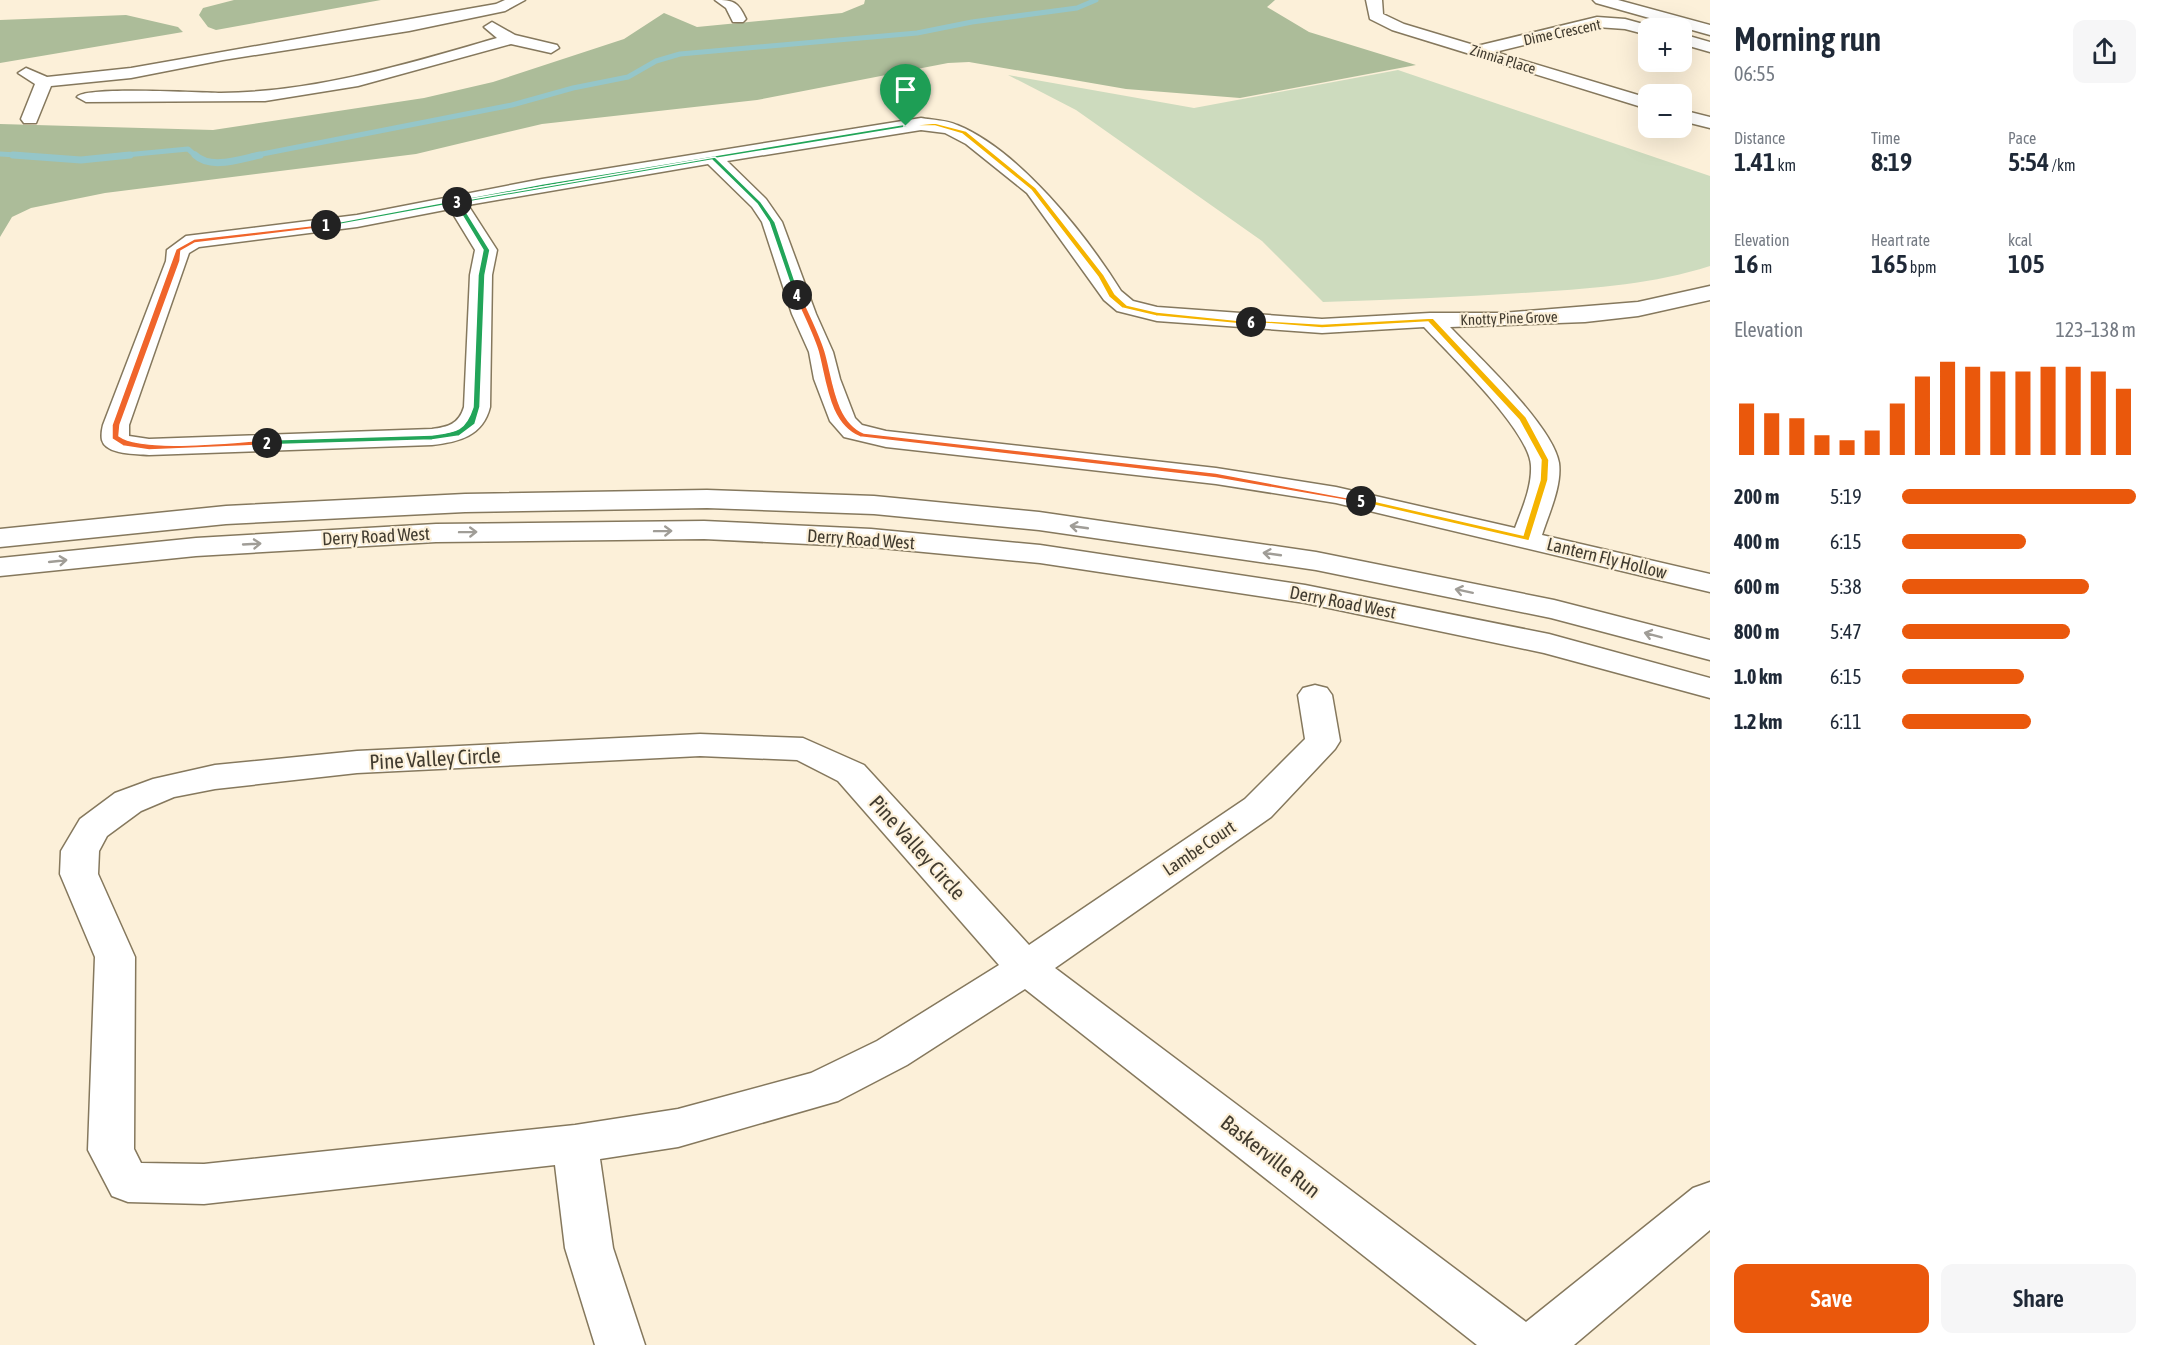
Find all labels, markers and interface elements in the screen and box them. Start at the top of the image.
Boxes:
street label: Dime Crescent [1522,15,1602,49]
map controls [1638,18,1692,138]
button: + [1638,18,1692,72]
text: Morning run [1734,20,1881,58]
button: share [2073,20,2136,83]
street label: Zinnia Place [1468,41,1538,77]
text: 06:55 [1734,62,1775,85]
pin [880,64,931,126]
icon: arrive [889,73,922,106]
button: − [1638,84,1692,138]
text: Distance [1734,129,1785,147]
text: Time [1871,129,1900,147]
text: Pace [2008,129,2036,147]
text: 1.41 [1734,147,1775,177]
text: 8:19 [1871,147,1912,177]
text: 5:54 [2008,147,2049,177]
text: km [1775,156,1796,174]
text: /km [2049,156,2075,174]
pin: 3 [442,187,472,217]
text: 3 [453,193,461,211]
pin: 1 [311,210,341,240]
text: 1 [322,216,330,234]
text: Elevation [1734,231,1789,249]
text: Heart rate [1871,231,1930,249]
text: kcal [2008,231,2032,249]
text: 16 [1734,249,1758,279]
text: 165 [1871,249,1908,279]
text: 105 [2008,249,2045,279]
text: m [1758,258,1772,276]
text: bpm [1908,258,1937,276]
pin: 4 [782,280,812,310]
text: 4 [793,286,801,304]
pin: 6 [1236,307,1266,337]
street label: Knotty Pine Grove [1460,308,1558,328]
text: 6 [1247,313,1255,331]
text: Elevation [1734,318,1803,341]
text: 123–138 m [2055,318,2136,341]
pin: 2 [252,428,282,458]
text: 2 [263,434,271,452]
text: 200 m [1734,485,1779,508]
text: 5:19 [1830,485,1862,508]
pin: 5 [1346,486,1376,516]
text: 5 [1357,492,1365,510]
one-way arrow [1070,521,1090,532]
street label: Derry Road West [322,523,430,549]
one-way arrow [653,525,673,536]
street label: Derry Road West [806,525,916,553]
one-way arrow [458,526,478,538]
text: 400 m [1734,530,1779,553]
text: 6:15 [1830,530,1862,553]
street label: Lantern Fly Hollow [1545,533,1669,583]
one-way arrow [242,538,262,549]
one-way arrow [1263,549,1283,560]
one-way arrow [48,555,68,566]
text: 600 m [1734,575,1779,598]
text: 5:38 [1830,575,1862,598]
street label: Derry Road West [1288,581,1398,623]
one-way arrow [1454,585,1474,596]
text: 800 m [1734,620,1779,643]
text: 5:47 [1830,620,1862,643]
one-way arrow [1644,629,1663,641]
text: 1.0 km [1734,665,1782,688]
text: 6:15 [1830,665,1862,688]
text: 1.2 km [1734,710,1782,733]
text: 6:11 [1830,710,1862,733]
street label: Pine Valley Circle [369,743,501,773]
street label: Pine Valley Circle [865,790,971,904]
street label: Lambe Court [1159,816,1239,880]
street label: Baskerville Run [1217,1110,1325,1202]
button: Save [1734,1264,1929,1333]
button: Share [1941,1264,2136,1333]

